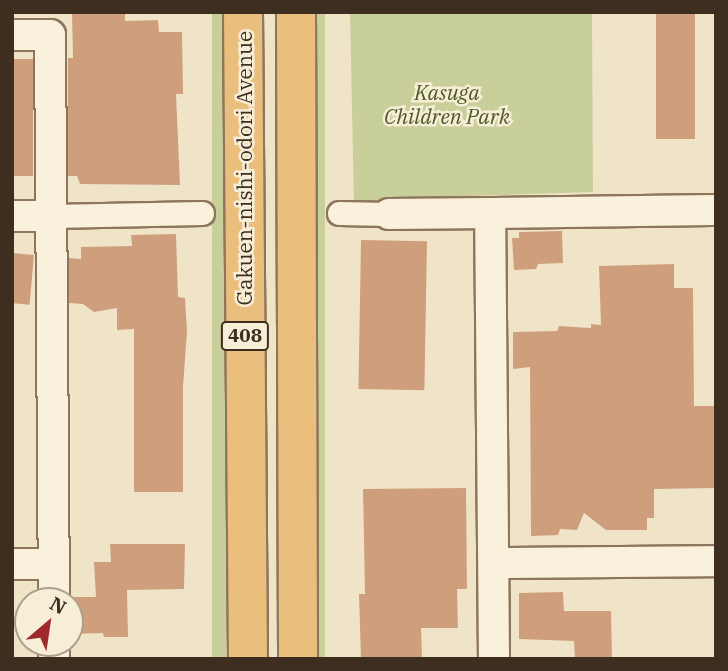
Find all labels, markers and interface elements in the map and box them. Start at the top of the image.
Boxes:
street label: Gakuen-nishi-odori Avenue [231,31,257,305]
park label: Kasuga Children Park [384,79,510,129]
road number: 408 [220,320,270,352]
north arrow [14,587,84,657]
text: N [46,591,71,620]

